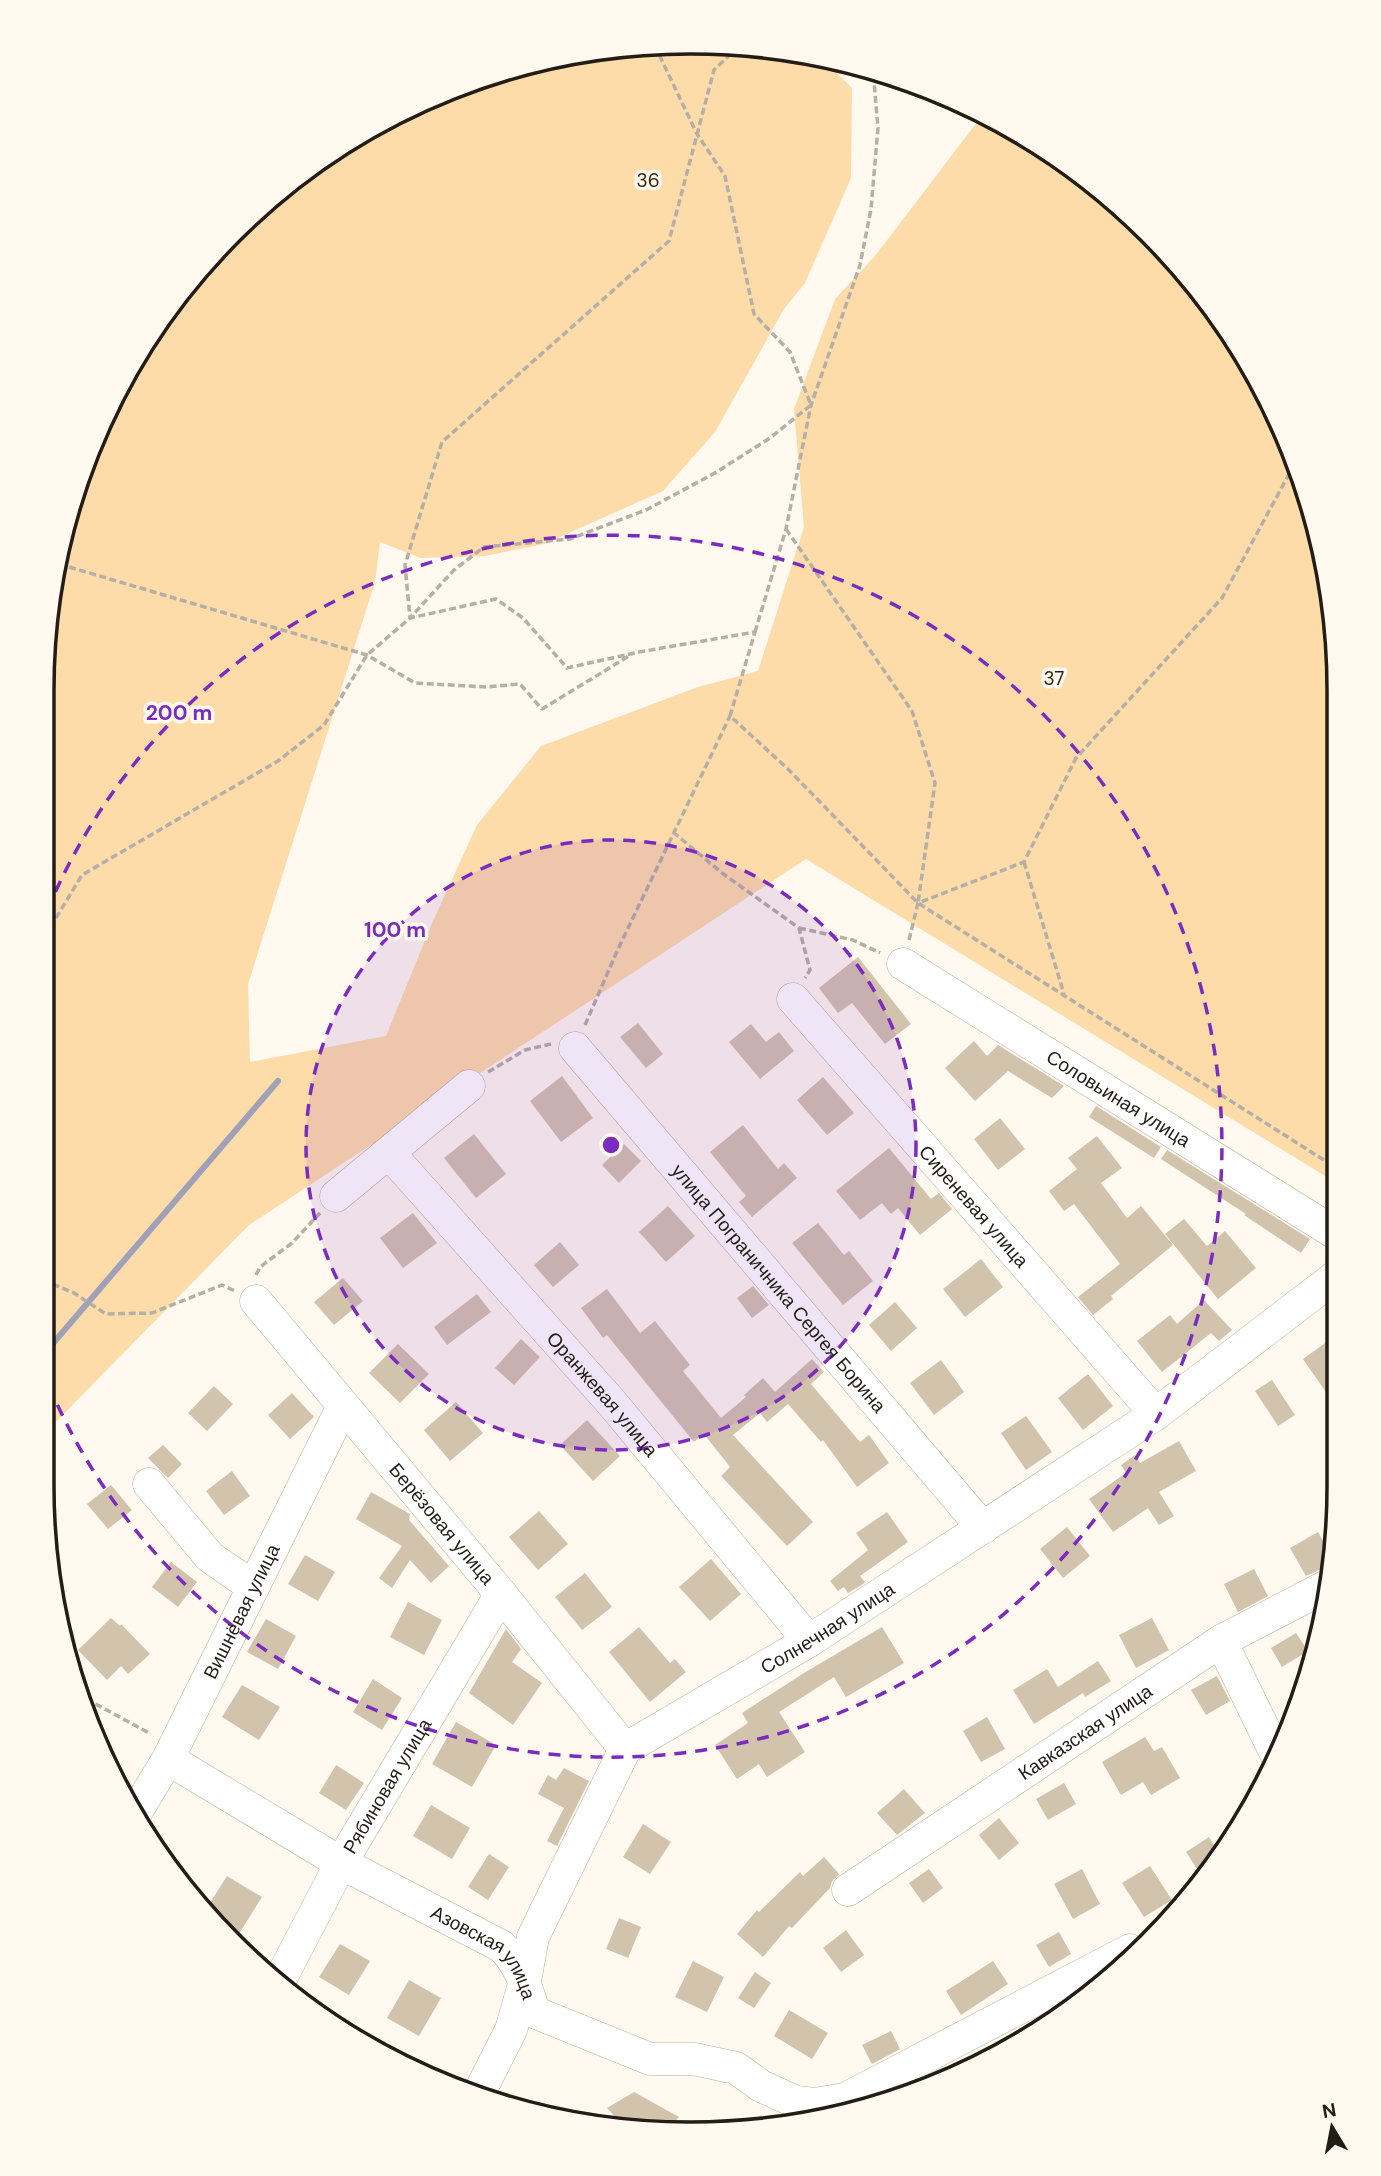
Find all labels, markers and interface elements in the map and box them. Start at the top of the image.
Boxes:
park label: 36 [636,168,660,193]
park label: 37 [1043,666,1065,691]
text: 200 m [146,699,212,727]
text: 100 m [364,916,426,944]
street label: Соловьиная улица [1042,1044,1195,1153]
centre of rings [599,1133,623,1157]
street label: Сиреневая улица [913,1140,1034,1273]
street label: улица Пограничника Сергея Борина [666,1159,892,1418]
street label: Оранжевая улица [541,1326,664,1462]
street label: Берёзовая улица [383,1458,500,1590]
street label: Вишнёвая улица [198,1539,286,1683]
street label: Солнечная улица [756,1576,900,1680]
street label: Кавказская улица [1014,1678,1157,1786]
street label: Рябиновая улица [337,1714,437,1858]
street label: Азовская улица [427,1900,542,2003]
north arrow [1297,2092,1367,2162]
text: N [1320,2097,1338,2124]

